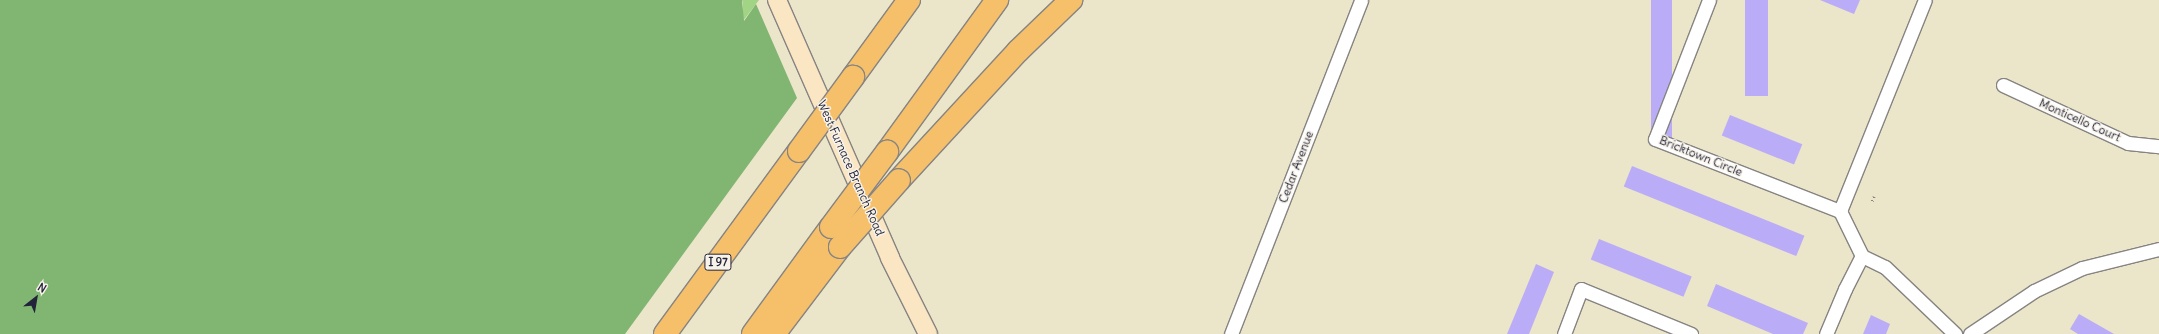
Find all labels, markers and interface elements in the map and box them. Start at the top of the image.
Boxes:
street label: Monticello Court [2037,96,2123,144]
street label: West Furnace Branch Road [815,98,887,238]
street label: Cedar Avenue [1276,129,1316,205]
street label: Bricktown Circle [1657,133,1745,179]
road number: I 97 [704,253,732,271]
north arrow [16,278,56,318]
text: N [35,280,49,296]

